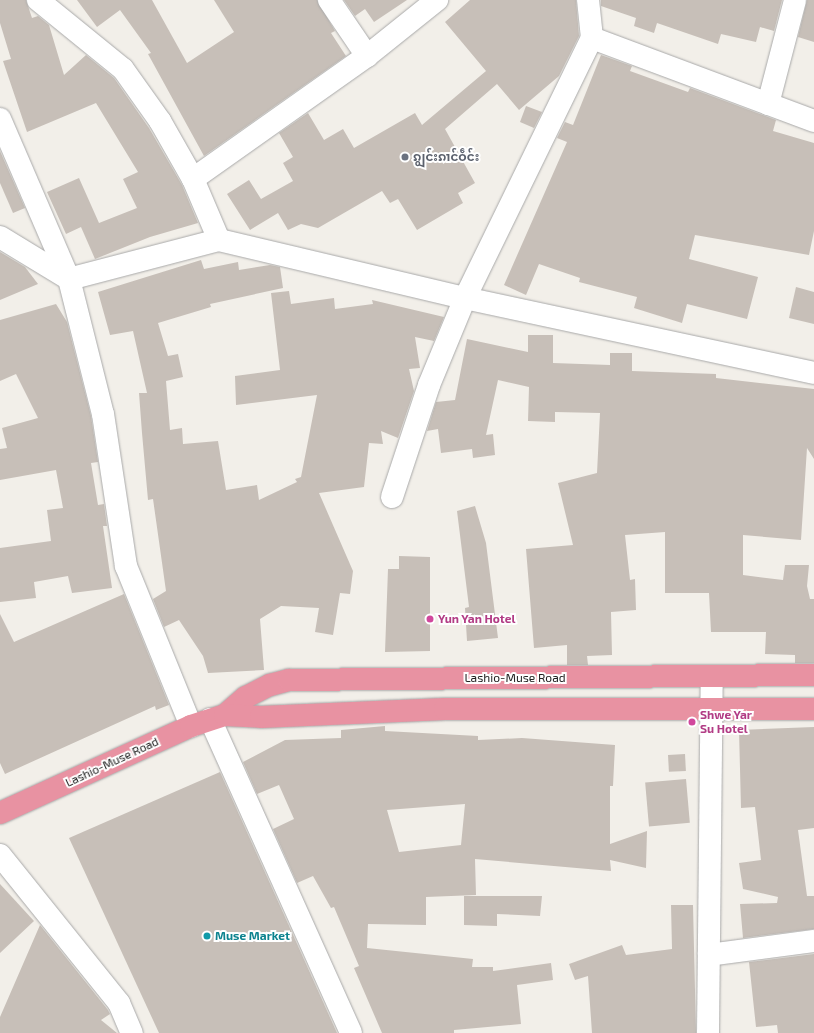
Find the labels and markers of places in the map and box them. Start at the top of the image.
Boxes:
place label: ၵျွင်းၵၢင်ဝဵင်း [413,150,479,164]
marker: ၵျွင်းၵၢင်ဝဵင်း [400,152,410,162]
place label: Yun Yan Hotel [438,612,516,626]
marker: Yun Yan Hotel [425,614,435,624]
place label: Shwe Yar Su Hotel [700,708,752,736]
marker: Shwe Yar Su Hotel [687,717,697,727]
place label: Muse Market [215,929,290,943]
marker: Muse Market [202,931,212,941]

